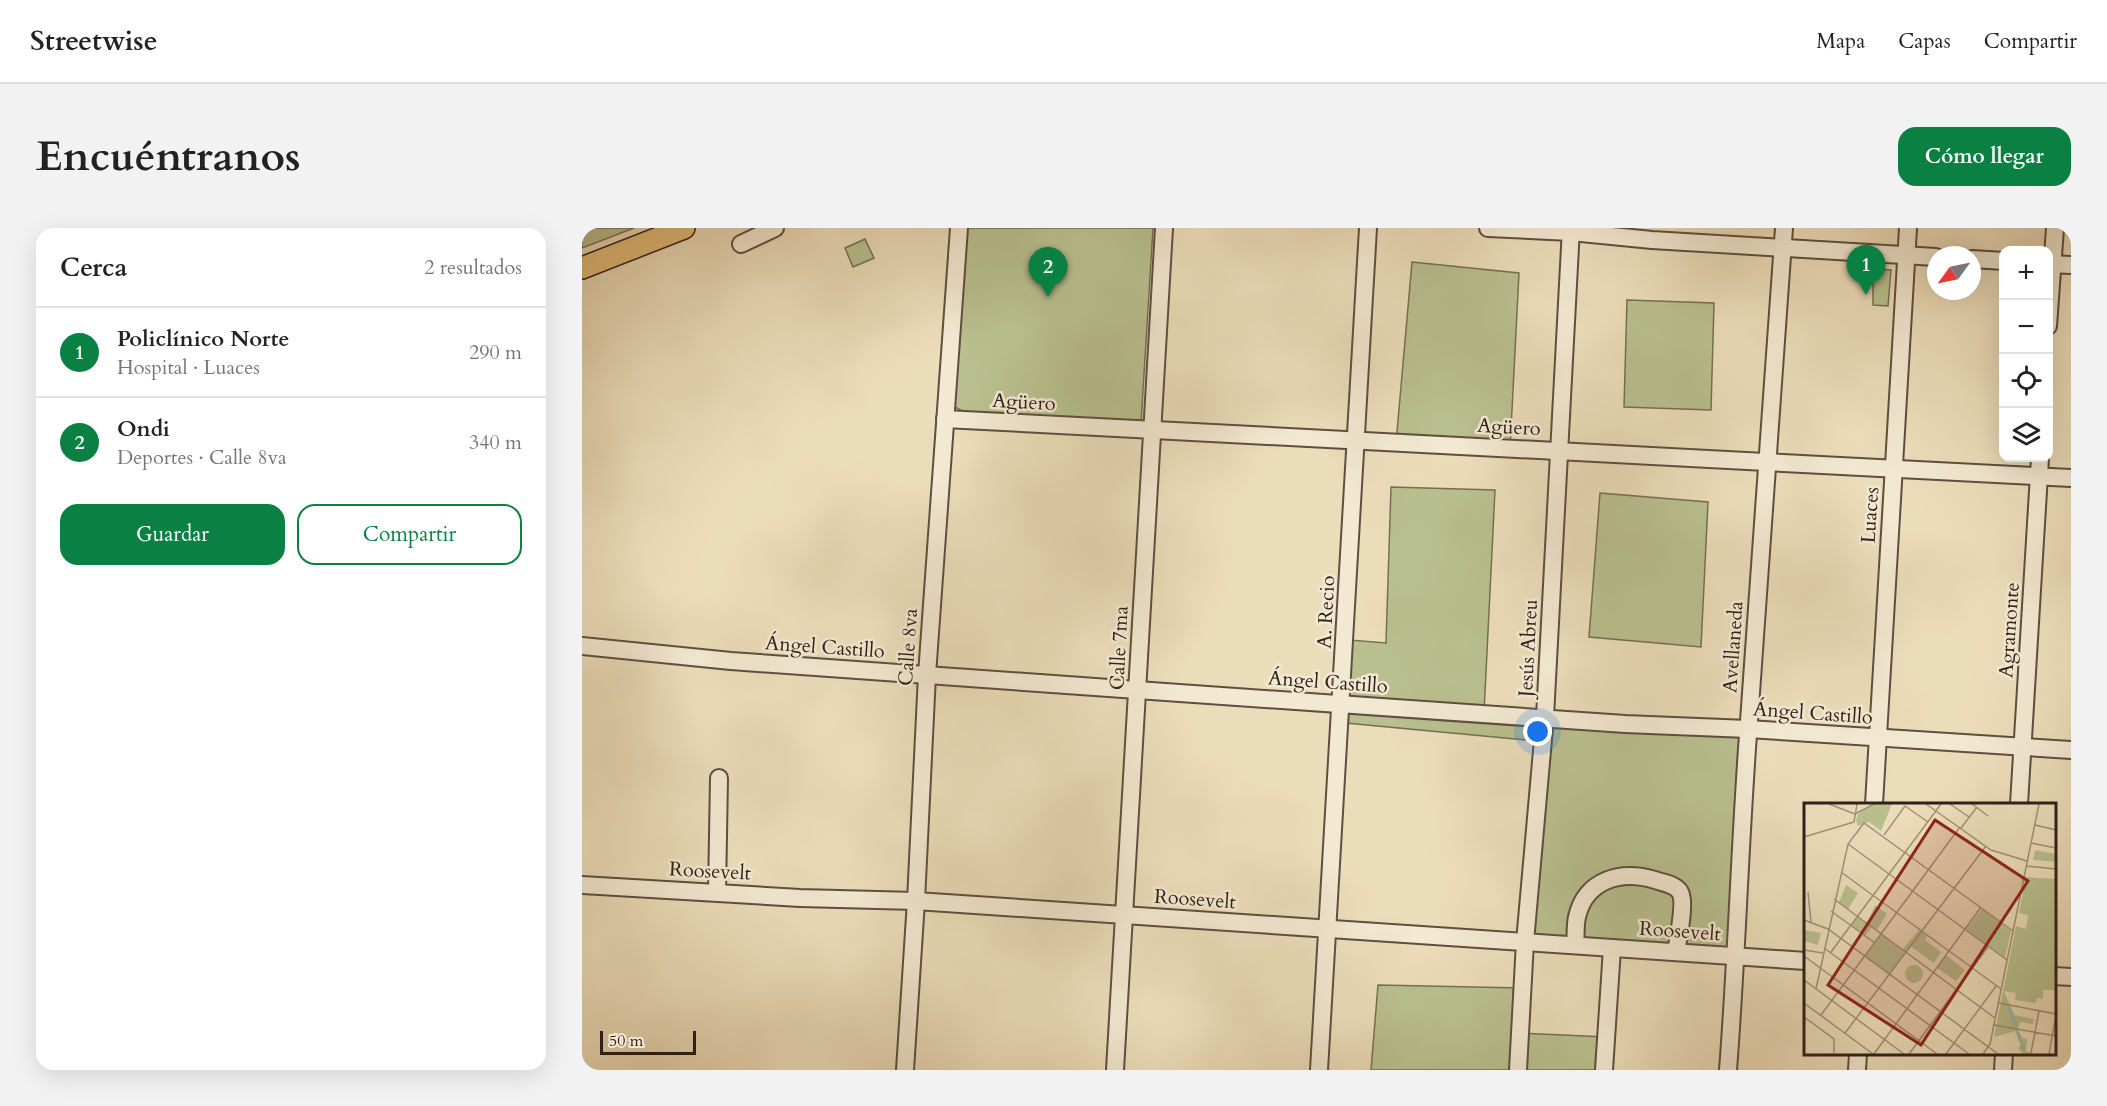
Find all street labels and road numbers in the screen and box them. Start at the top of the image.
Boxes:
street label: Agüero [992,387,1057,417]
street label: Agüero [1477,412,1542,442]
street label: Luaces [1855,486,1885,544]
street label: A. Recio [1311,575,1341,649]
street label: Agramonte [1992,581,2026,679]
street label: Jesús Abreu [1512,598,1544,701]
street label: Avellaneda [1716,600,1750,694]
street label: Calle 7ma [1103,605,1135,691]
street label: Calle 8va [892,607,924,687]
street label: Ángel Castillo [764,629,886,665]
street label: Ángel Castillo [1267,664,1389,700]
street label: Ángel Castillo [1752,695,1874,731]
street label: Roosevelt [668,855,752,887]
street label: Roosevelt [1153,883,1237,915]
street label: Roosevelt [1638,915,1722,947]

